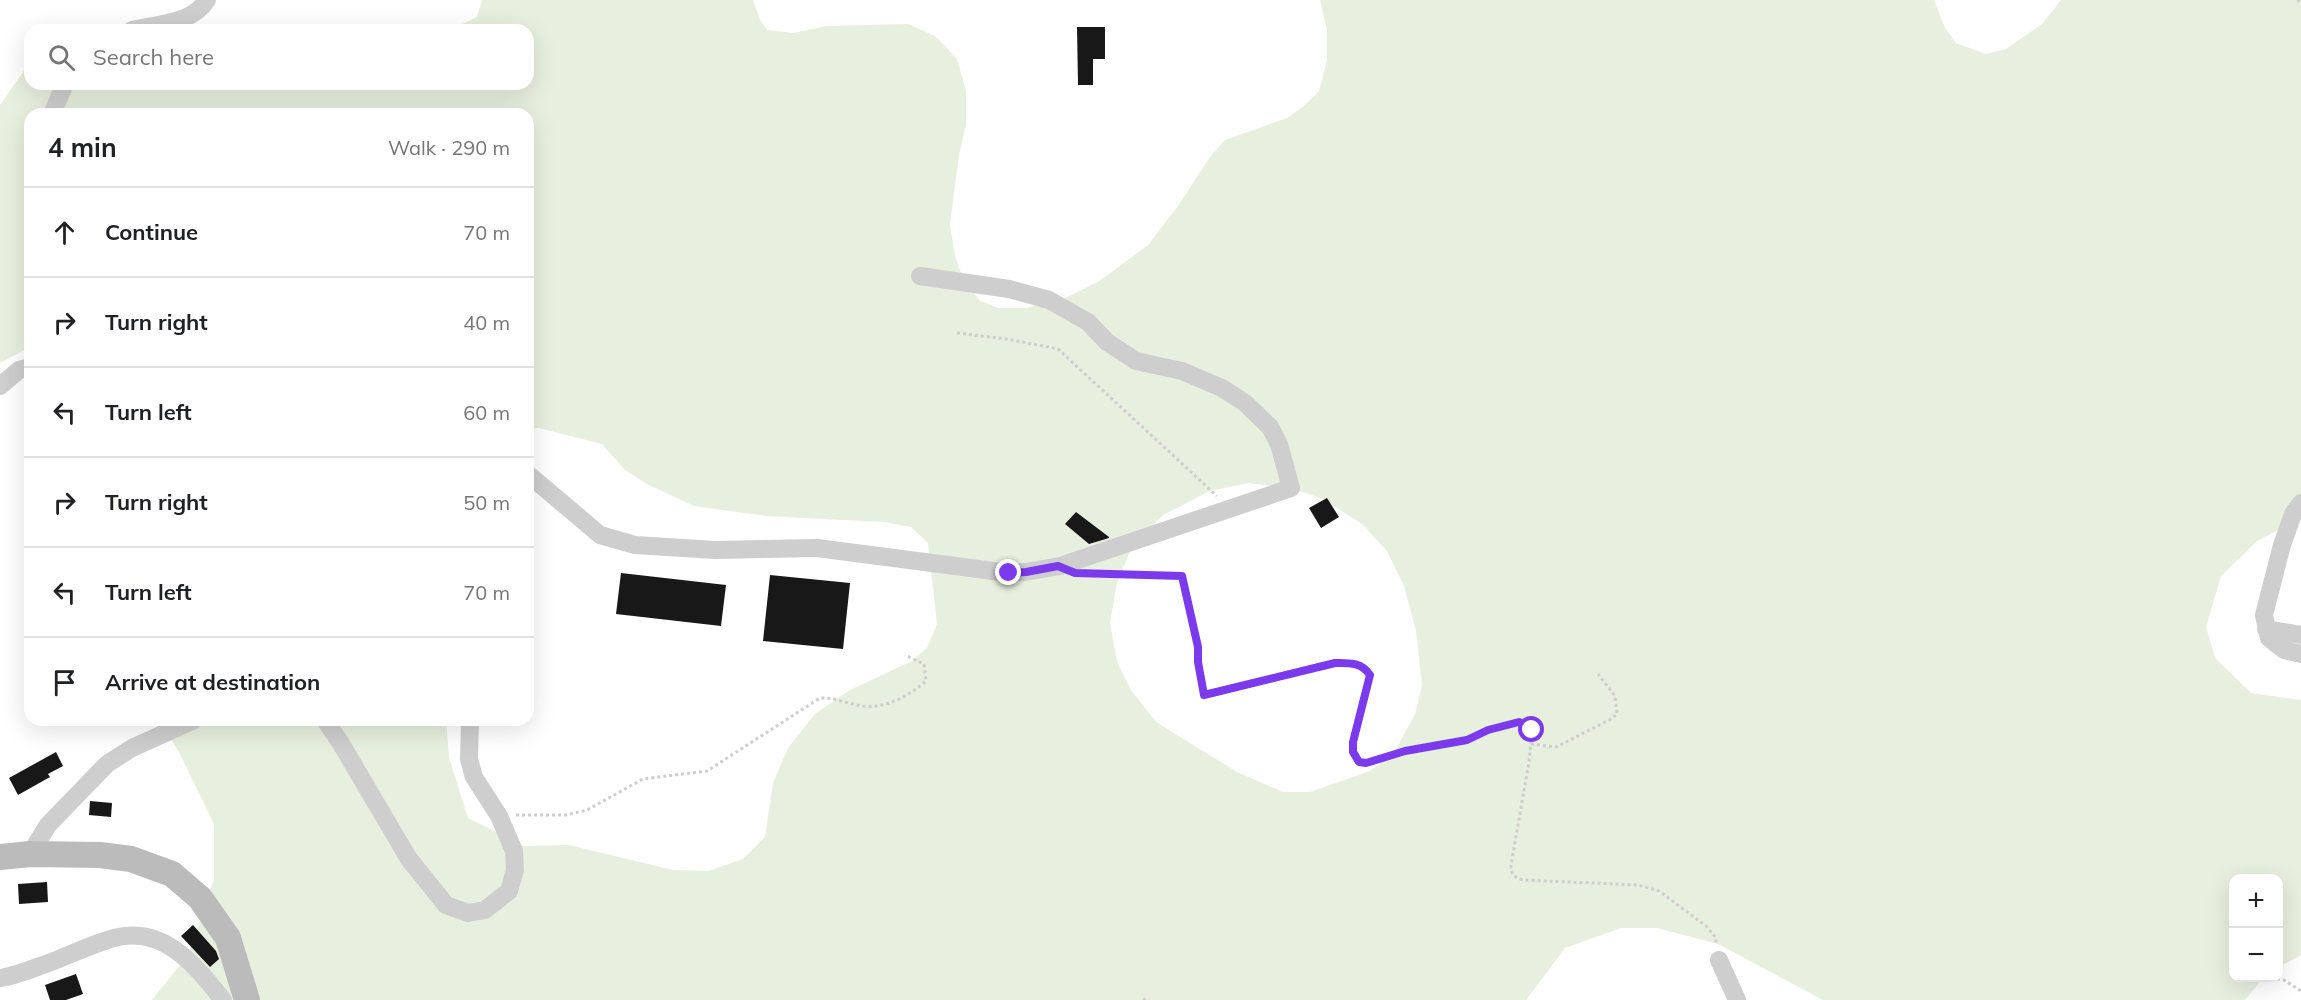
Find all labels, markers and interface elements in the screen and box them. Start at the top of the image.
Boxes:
search box [24,24,534,90]
icon: search [45,41,78,74]
text: Search here [93,43,214,71]
text: 4 min [48,131,117,164]
text: Walk · 290 m [388,135,510,160]
icon: ahead [48,216,81,249]
text: Continue [105,218,198,246]
text: 70 m [463,220,510,245]
icon: right [48,306,81,339]
text: Turn right [105,308,208,336]
text: 40 m [463,310,510,335]
icon: left [48,396,81,429]
text: Turn left [105,398,192,426]
text: 60 m [463,400,510,425]
icon: right [48,486,81,519]
text: Turn right [105,488,208,516]
text: 50 m [463,490,510,515]
route end [995,559,1021,585]
icon: left [48,576,81,609]
text: Turn left [105,578,192,606]
text: 70 m [463,580,510,605]
icon: arrive [48,666,81,699]
text: Arrive at destination [105,668,320,696]
route start [1518,716,1544,742]
map controls [2229,874,2283,982]
button: + [2229,874,2283,928]
button: − [2229,928,2283,982]

